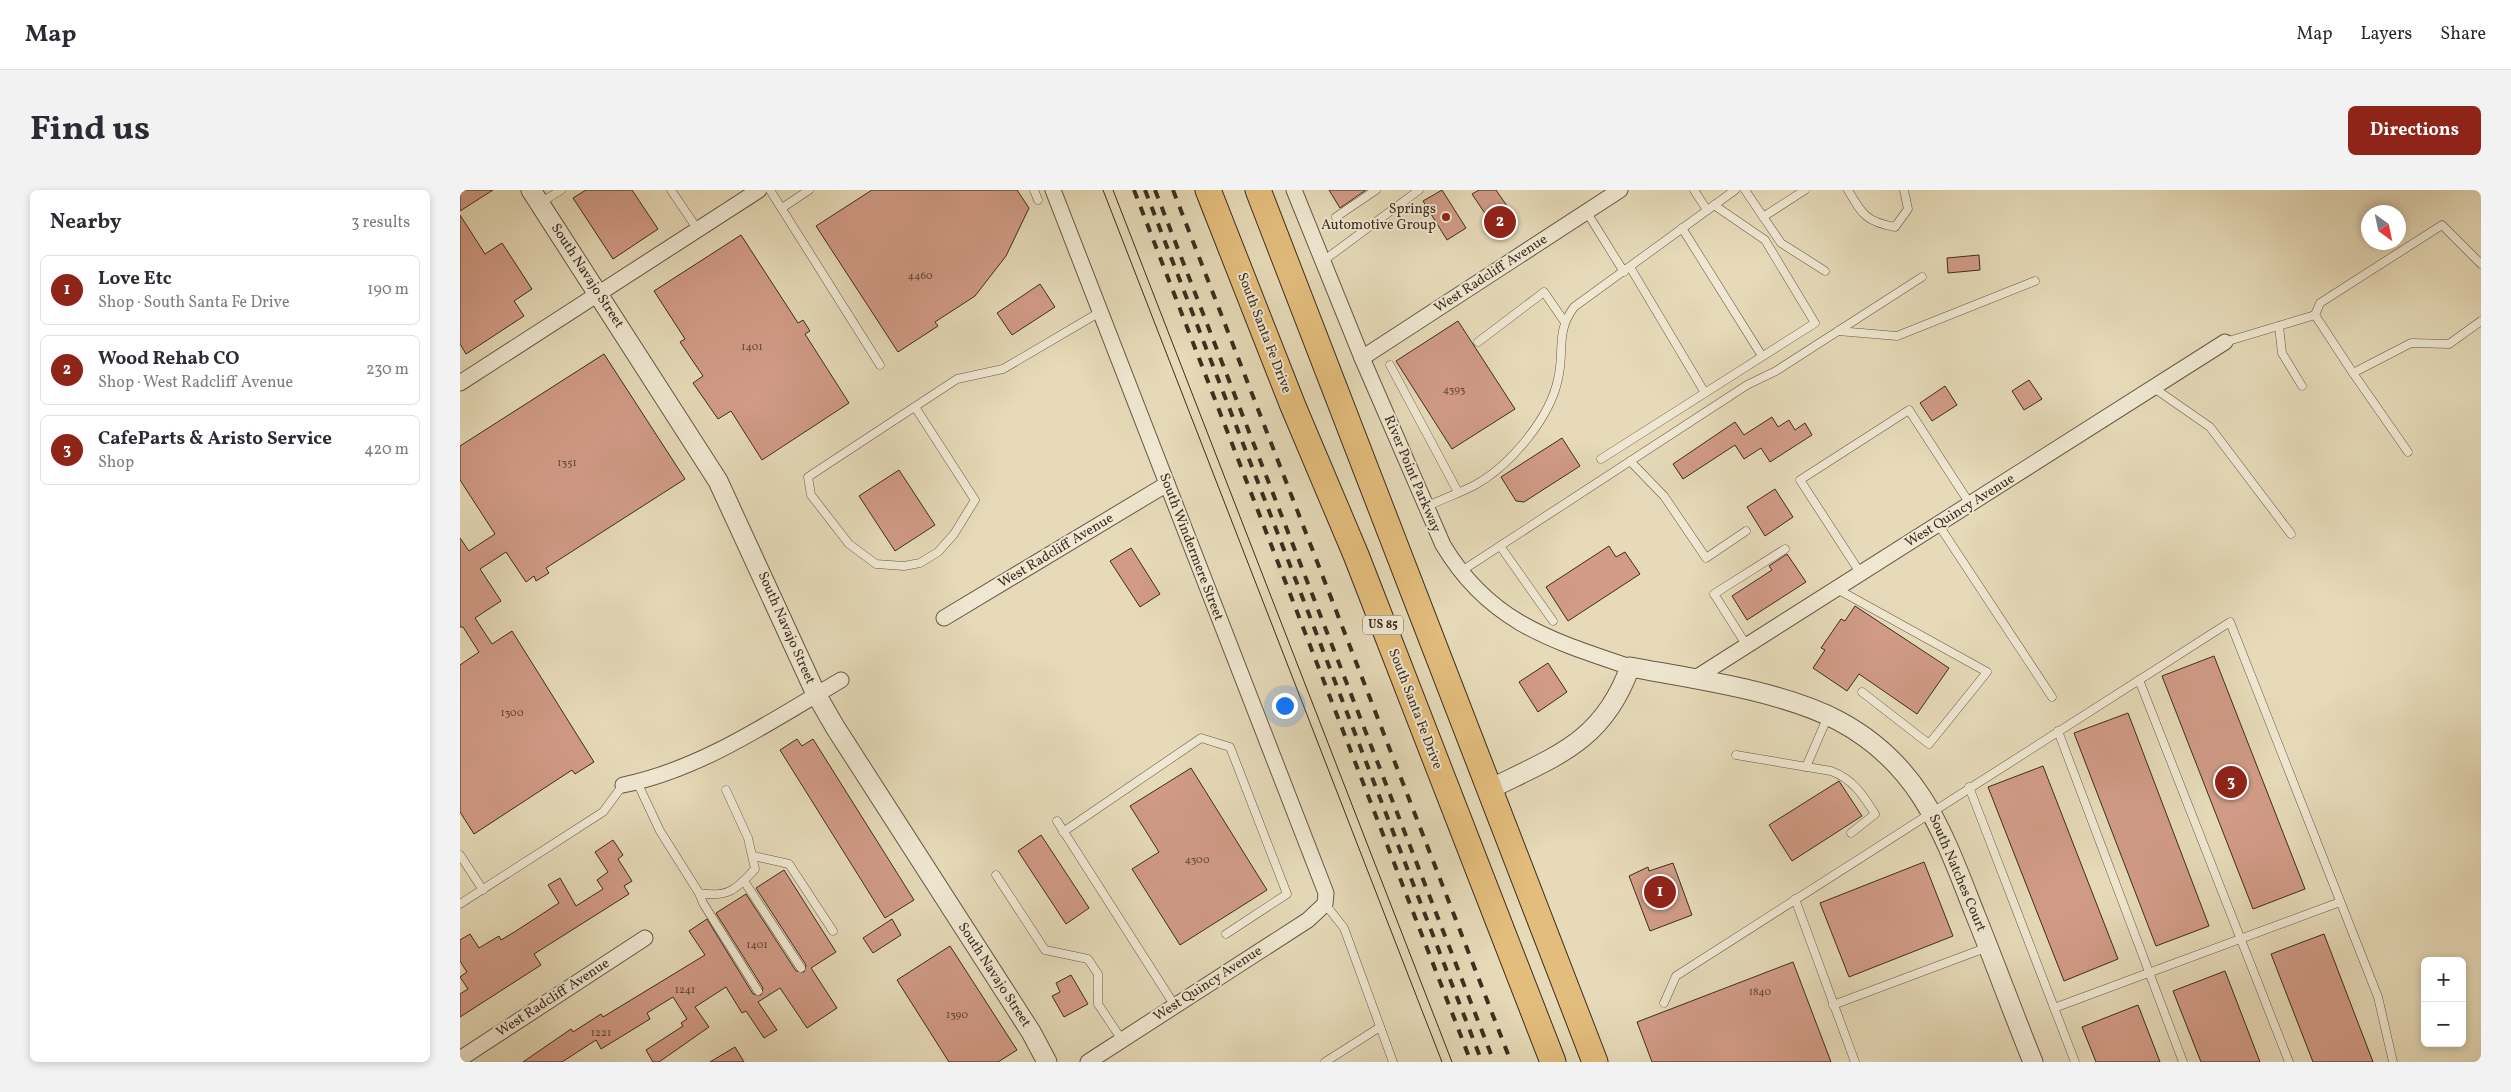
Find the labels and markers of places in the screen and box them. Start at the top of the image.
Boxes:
place label: Springs Automotive Group [1321,200,1436,235]
pin: 2 [1484,203,1516,241]
marker: Springs Automotive Group [1440,211,1452,223]
pin: 3 [2215,763,2247,801]
pin: 1 [1644,873,1676,911]

